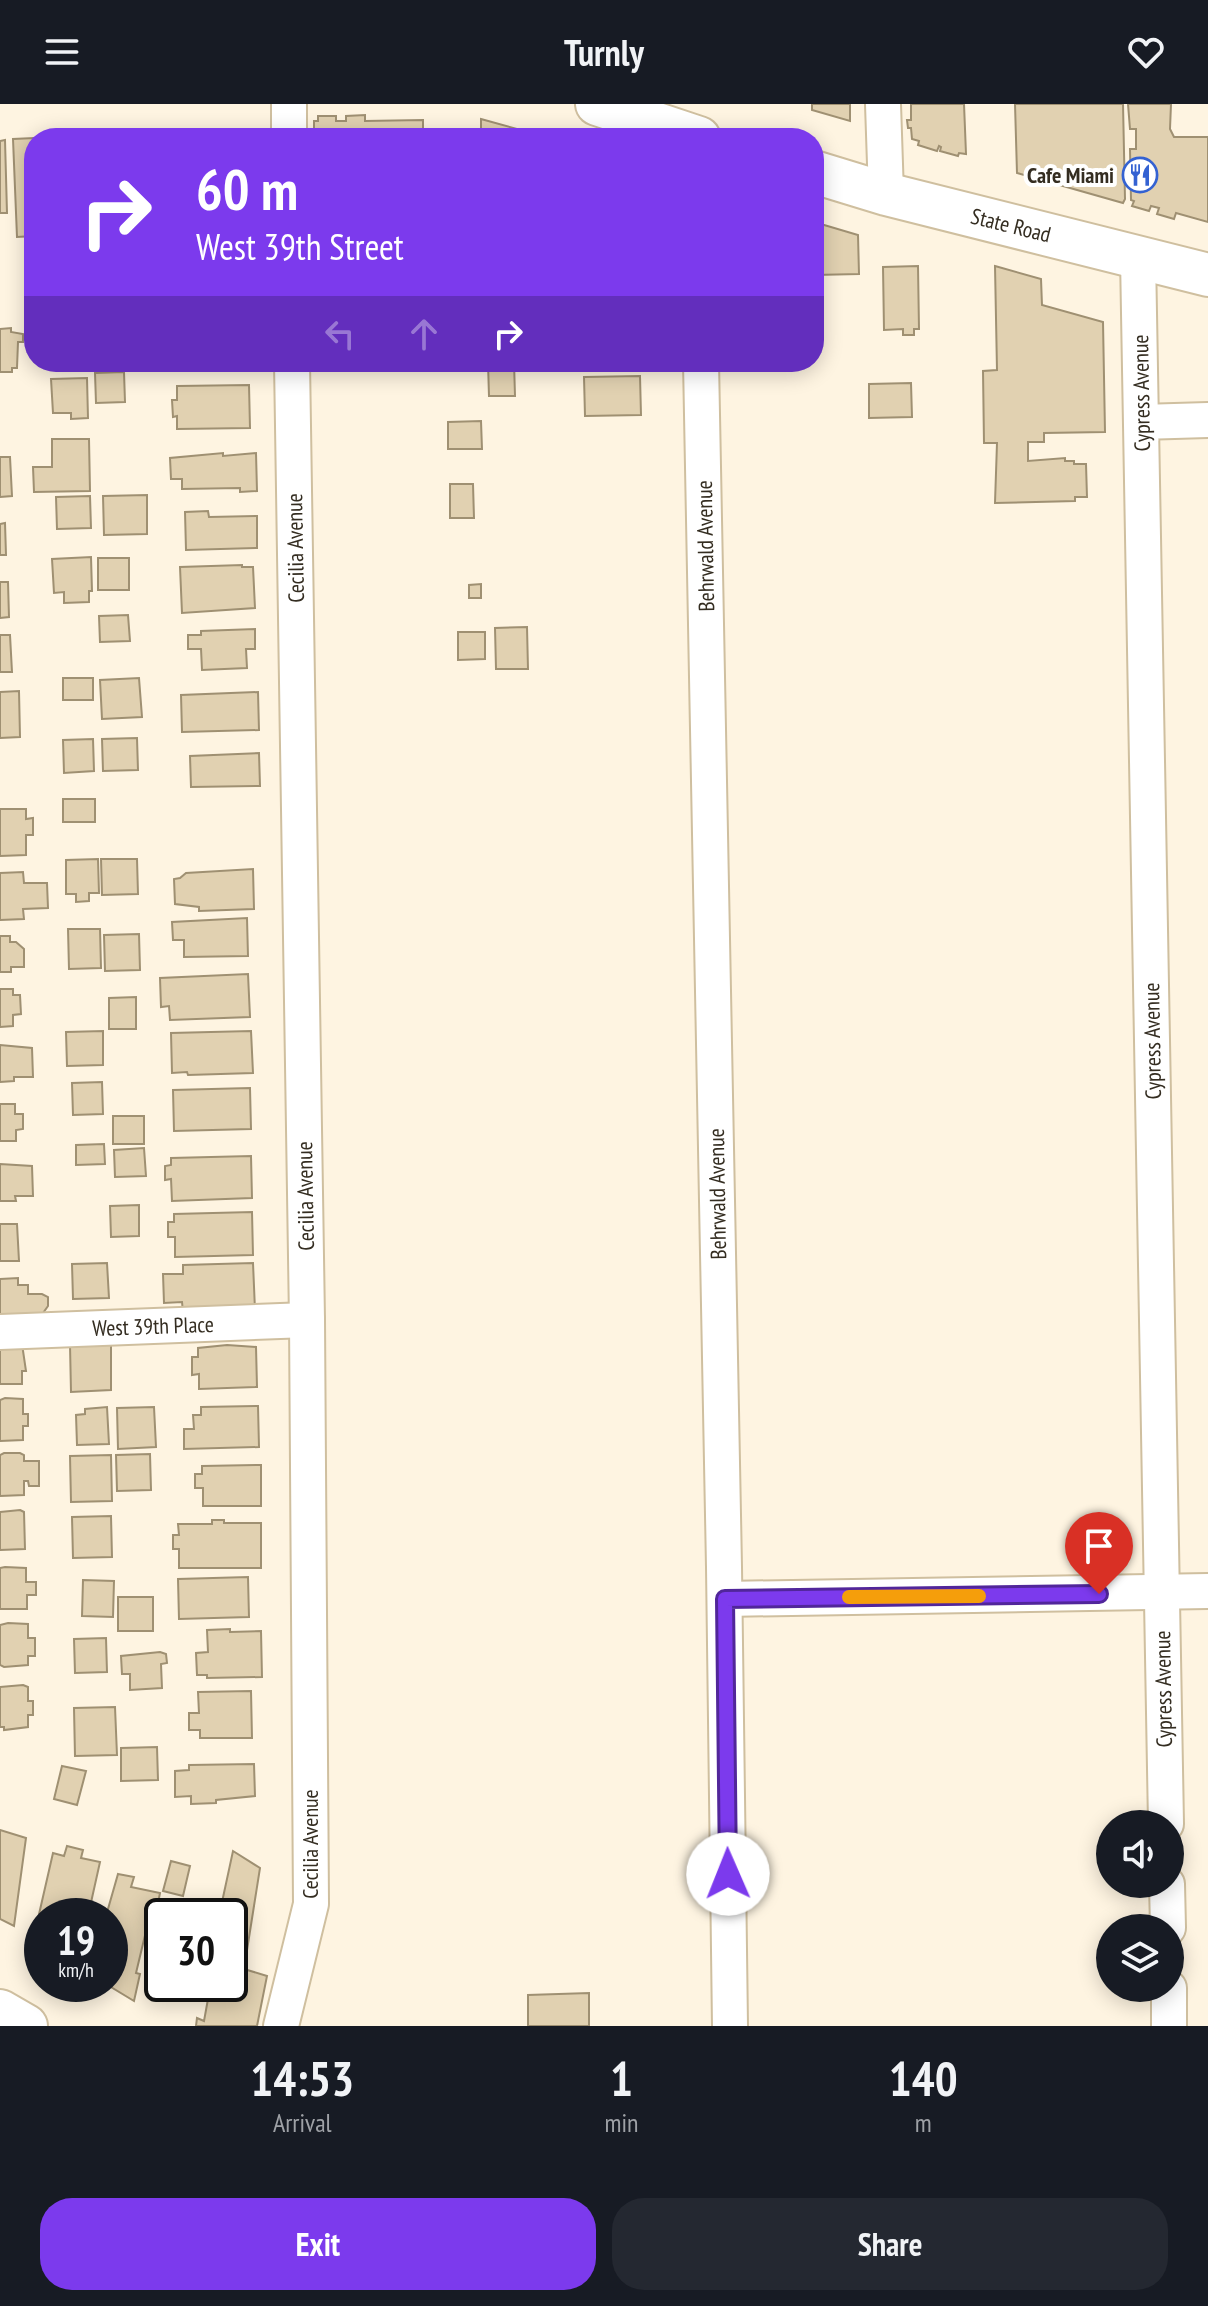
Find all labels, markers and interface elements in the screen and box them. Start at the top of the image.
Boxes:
text: Turnly [564,29,644,76]
icon: menu [40,30,84,74]
icon: heart [1124,30,1168,74]
text: 60 m [196,153,298,225]
restaurant icon: Cafe Miami [1121,156,1159,194]
icon: right [64,160,168,264]
place label: Cafe Miami [1027,161,1114,189]
street label: State Road [968,202,1054,248]
text: West 39th Street [196,223,404,270]
icon: left [318,312,362,356]
icon: ahead [402,312,446,356]
icon: right [486,312,530,356]
street label: Cypress Avenue [1126,334,1156,452]
street label: Behrwald Avenue [690,480,720,612]
street label: Cecilia Avenue [280,493,310,603]
street label: Cypress Avenue [1137,982,1167,1100]
street label: Behrwald Avenue [702,1128,732,1260]
street label: Cecilia Avenue [290,1141,320,1251]
street label: West 39th Place [92,1310,214,1342]
pin [1065,1512,1133,1594]
icon: arrive [1077,1524,1121,1568]
street label: Cypress Avenue [1148,1630,1178,1748]
street label: Cecilia Avenue [296,1789,324,1899]
map controls [1096,1810,1184,2002]
button: sound [1096,1810,1184,1898]
position arrow [686,1832,770,1916]
speed limit sign: 30 [144,1898,248,2002]
text: 19 [57,1914,95,1966]
button: layers [1096,1914,1184,2002]
text: km/h [58,1957,94,1983]
text: 14:53 [250,2047,354,2109]
text: 1 [610,2047,633,2109]
text: 140 [889,2047,958,2109]
text: Arrival [273,2106,332,2139]
text: min [604,2106,638,2139]
text: m [915,2106,932,2139]
button: Exit [40,2198,596,2290]
button: Share [612,2198,1168,2290]

